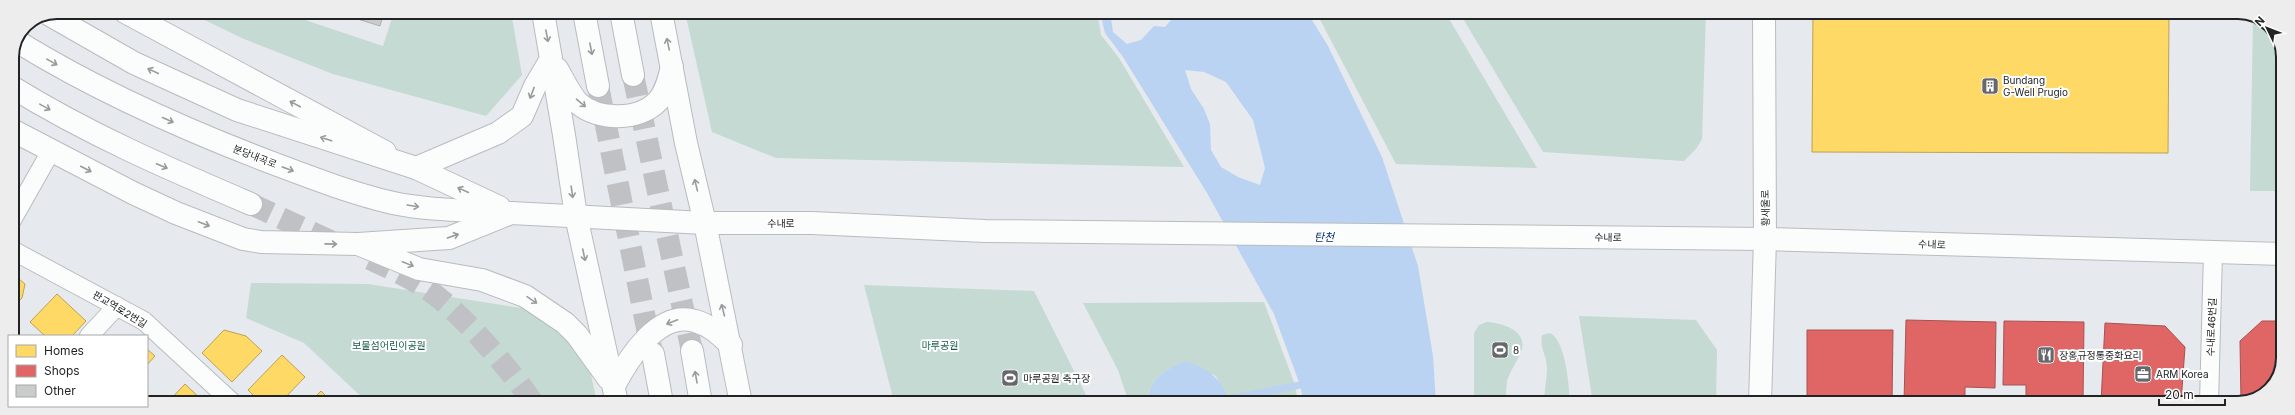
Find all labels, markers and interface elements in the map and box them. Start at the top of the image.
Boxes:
north arrow [2247,8,2287,48]
text: N [2252,13,2268,29]
one-way arrow [543,29,551,42]
one-way arrow [663,38,671,51]
one-way arrow [587,42,595,55]
one-way arrow [46,58,58,66]
one-way arrow [147,67,159,75]
place label: Bundang G-Well Prugio [2003,74,2068,98]
building icon: Bundang G-Well Prugio [1980,76,2000,96]
one-way arrow [528,87,536,99]
one-way arrow [575,98,586,107]
one-way arrow [289,99,301,107]
one-way arrow [39,104,51,112]
one-way arrow [162,117,174,124]
one-way arrow [319,135,332,142]
street label: 분당내곡로 [231,142,279,170]
one-way arrow [155,162,167,170]
one-way arrow [80,166,92,173]
one-way arrow [282,166,295,173]
one-way arrow [692,179,699,192]
one-way arrow [568,185,576,198]
one-way arrow [457,186,469,193]
street label: 황새울로 [1759,189,1771,227]
one-way arrow [406,202,419,210]
street label: 수내로 [767,217,795,229]
one-way arrow [197,221,209,229]
water label: 탄천 [1314,230,1336,244]
street label: 수내로 [1594,231,1622,243]
one-way arrow [446,232,459,239]
street label: 수내로 [1918,238,1946,250]
one-way arrow [324,240,337,247]
one-way arrow [580,248,588,261]
one-way arrow [401,261,413,268]
street label: 판교역로2번길 [91,288,149,330]
one-way arrow [526,296,537,304]
street label: 수내로46번길 [2204,297,2218,357]
one-way arrow [718,303,726,316]
one-way arrow [667,319,679,327]
legend [8,335,148,407]
park label: 보물섬어린이공원 [352,339,426,351]
park label: 마루공원 [922,339,958,351]
sports icon: 8 [1490,340,1510,360]
text: Homes [44,343,84,358]
place label: 8 [1513,344,1519,356]
restaurant icon: 장홍규정통중화요리 [2036,345,2056,365]
place label: 장홍규정통중화요리 [2059,349,2142,361]
text: Shops [44,363,80,378]
office icon: ARM Korea [2133,364,2153,384]
sports icon: 마루공원 축구장 [1000,368,1020,388]
place label: ARM Korea [2156,368,2209,380]
one-way arrow [692,371,700,384]
place label: 마루공원 축구장 [1023,372,1090,384]
scale bar [2159,381,2225,407]
text: Other [44,383,76,398]
text: 20 m [2165,387,2194,402]

